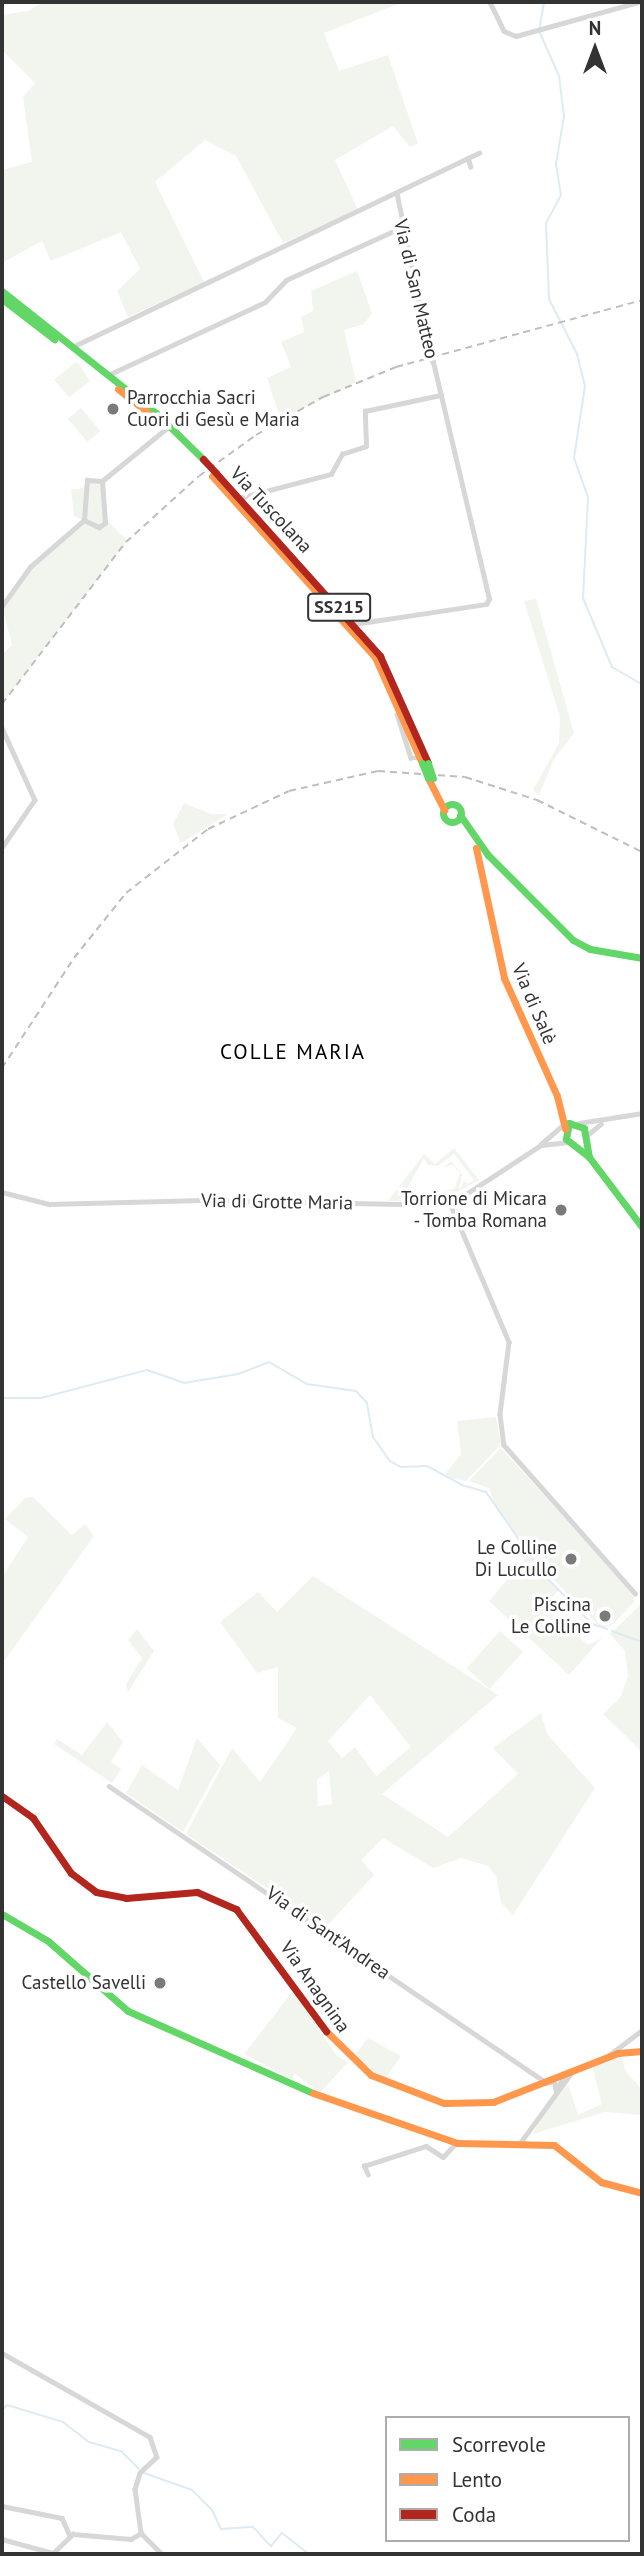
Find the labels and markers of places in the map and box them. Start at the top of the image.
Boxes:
place label: Parrocchia Sacri Cuori di Gesù e Maria [127,387,300,431]
marker: Parrocchia Sacri Cuori di Gesù e Maria [105,401,121,417]
place label: Torrione di Micara - Tomba Romana [401,1188,547,1232]
marker: Torrione di Micara - Tomba Romana [553,1202,569,1218]
place label: Le Colline Di Lucullo [475,1537,557,1581]
marker: Le Colline Di Lucullo [563,1551,579,1567]
place label: Piscina Le Colline [511,1594,591,1638]
marker: Piscina Le Colline [597,1608,613,1624]
place label: Castello Savelli [22,1972,146,1994]
marker: Castello Savelli [152,1975,168,1991]

